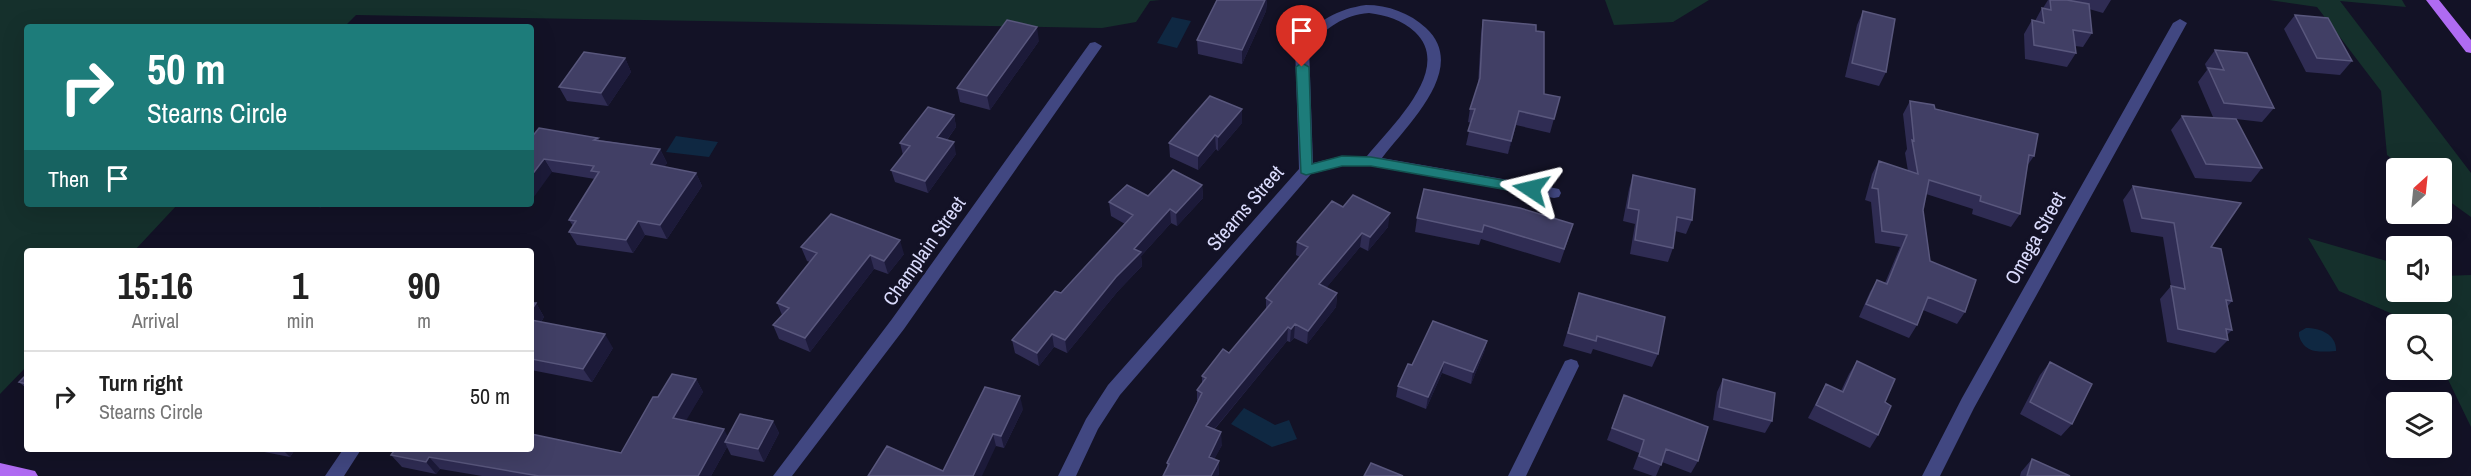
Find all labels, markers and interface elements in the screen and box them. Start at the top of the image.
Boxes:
pin [1276,5,1327,67]
icon: arrive [1285,14,1318,47]
text: 50 m [147,41,226,97]
icon: right [48,48,126,126]
text: Stearns Circle [147,95,287,131]
position arrow [1499,157,1563,221]
north arrow [2386,158,2452,224]
map controls [2386,158,2452,458]
street label: Stearns Street [1200,159,1289,256]
icon: arrive [101,162,134,195]
text: Then [48,164,89,194]
street label: Omega Street [1998,186,2071,289]
street label: Champlain Street [876,190,971,311]
button: sound [2386,236,2452,302]
text: 15:16 [118,262,193,310]
text: 1 [292,262,309,310]
text: 90 [408,262,440,310]
text: Arrival [132,307,179,334]
text: min [287,307,314,334]
text: m [417,307,431,334]
button: search [2386,314,2452,380]
text: Turn right [99,368,183,398]
icon: right [48,380,81,413]
text: 50 m [470,381,510,411]
button: layers [2386,392,2452,458]
text: Stearns Circle [99,398,203,425]

